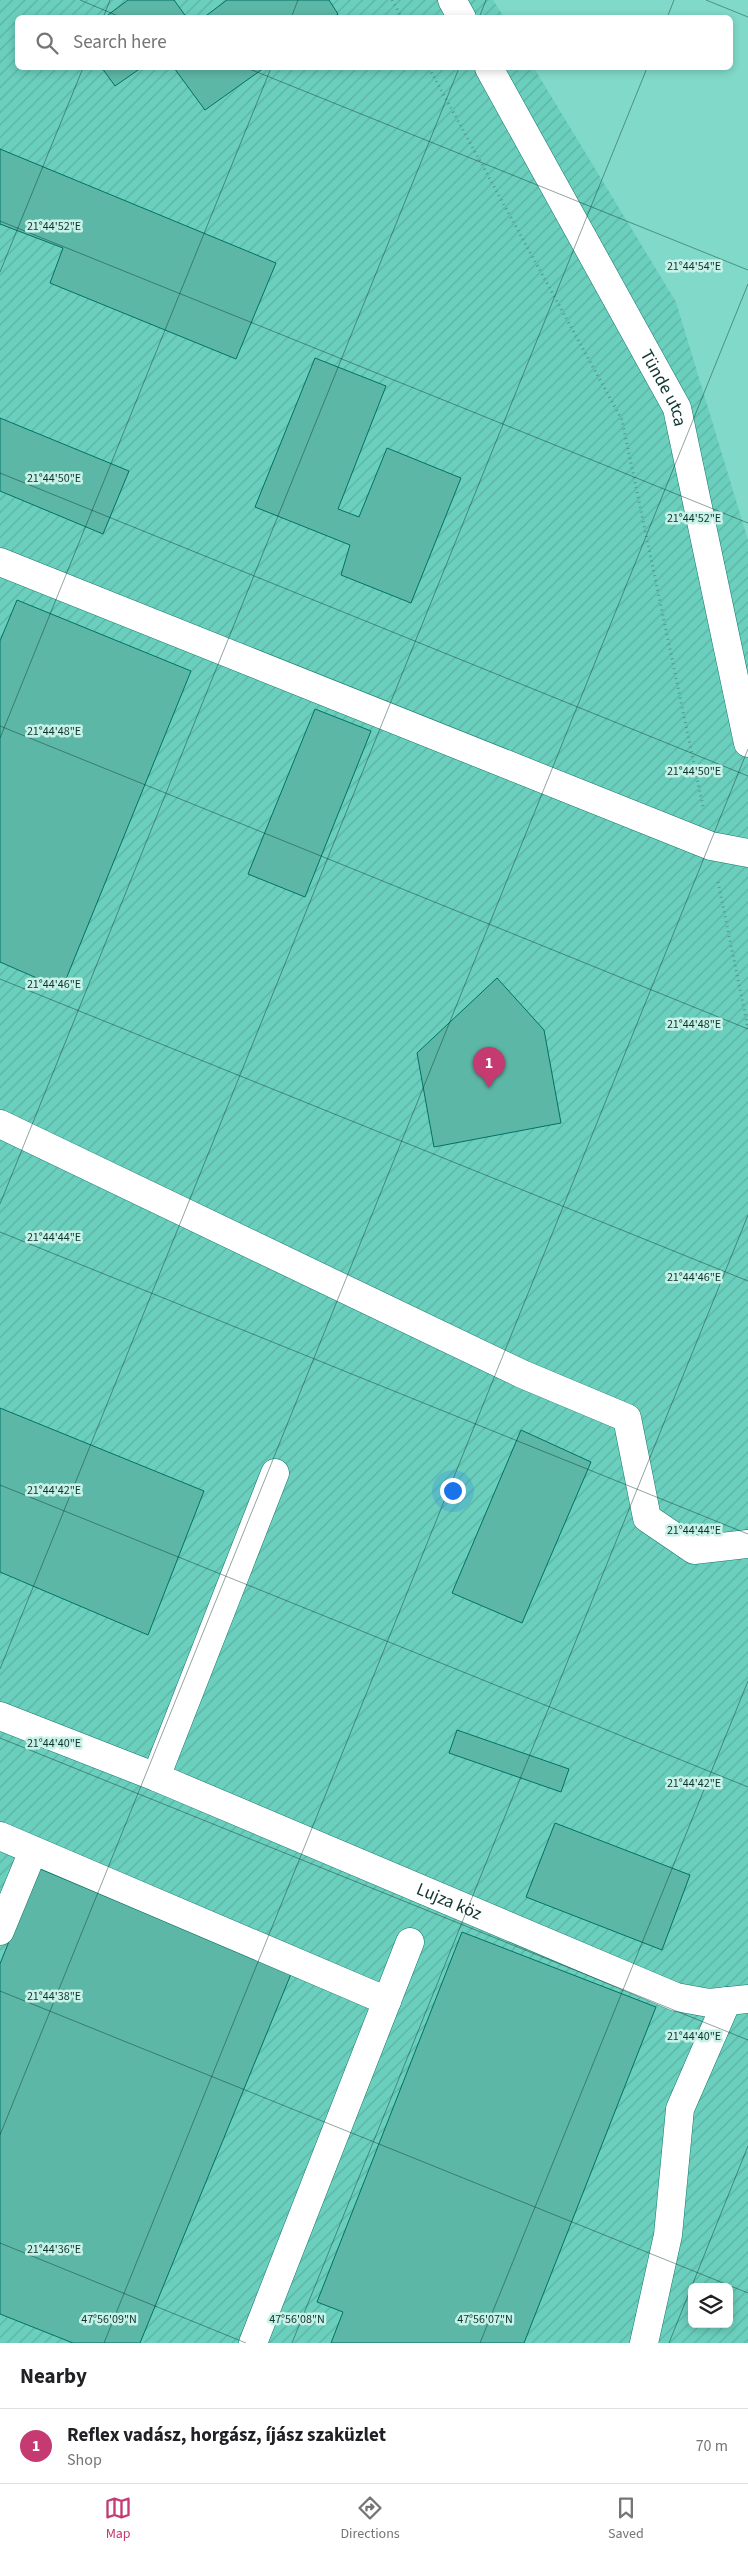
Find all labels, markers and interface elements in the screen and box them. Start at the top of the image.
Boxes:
search box [15,15,733,70]
icon: search [33,29,61,57]
text: Search here [73,29,167,56]
text: 21°44'52"E [27,218,81,235]
text: 21°44'54"E [667,258,721,275]
street label: Tünde utca [634,345,693,429]
text: 21°44'50"E [27,470,81,487]
text: 21°44'52"E [667,510,721,527]
text: 21°44'48"E [27,723,81,740]
text: 21°44'50"E [667,763,721,780]
text: 21°44'46"E [27,976,81,993]
text: 21°44'48"E [667,1016,721,1033]
pin: 1 [473,1047,505,1088]
text: 21°44'44"E [27,1229,81,1246]
text: 21°44'46"E [667,1269,721,1286]
your location [440,1478,466,1504]
text: 21°44'42"E [27,1482,81,1499]
text: 21°44'44"E [667,1522,721,1539]
text: 21°44'40"E [27,1735,81,1752]
text: 21°44'42"E [667,1775,721,1792]
street label: Lujza köz [413,1877,486,1927]
text: 21°44'38"E [27,1988,81,2005]
text: 21°44'40"E [667,2028,721,2045]
text: 21°44'36"E [27,2241,81,2258]
map controls [688,2283,733,2328]
button: layers [688,2283,733,2328]
text: 47°56'09"N [81,2311,137,2328]
text: 47°56'08"N [269,2311,325,2328]
text: 47°56'07"N [457,2311,513,2328]
text: Nearby [20,2361,87,2391]
text: Reflex vadász, horgász, íjász szaküzlet [67,2422,386,2449]
text: 1 [32,2435,40,2457]
text: 70 m [696,2435,728,2457]
text: Shop [67,2449,102,2471]
tab: Map [104,2494,132,2544]
tab: Directions [340,2494,400,2544]
tab: Saved [608,2494,644,2544]

